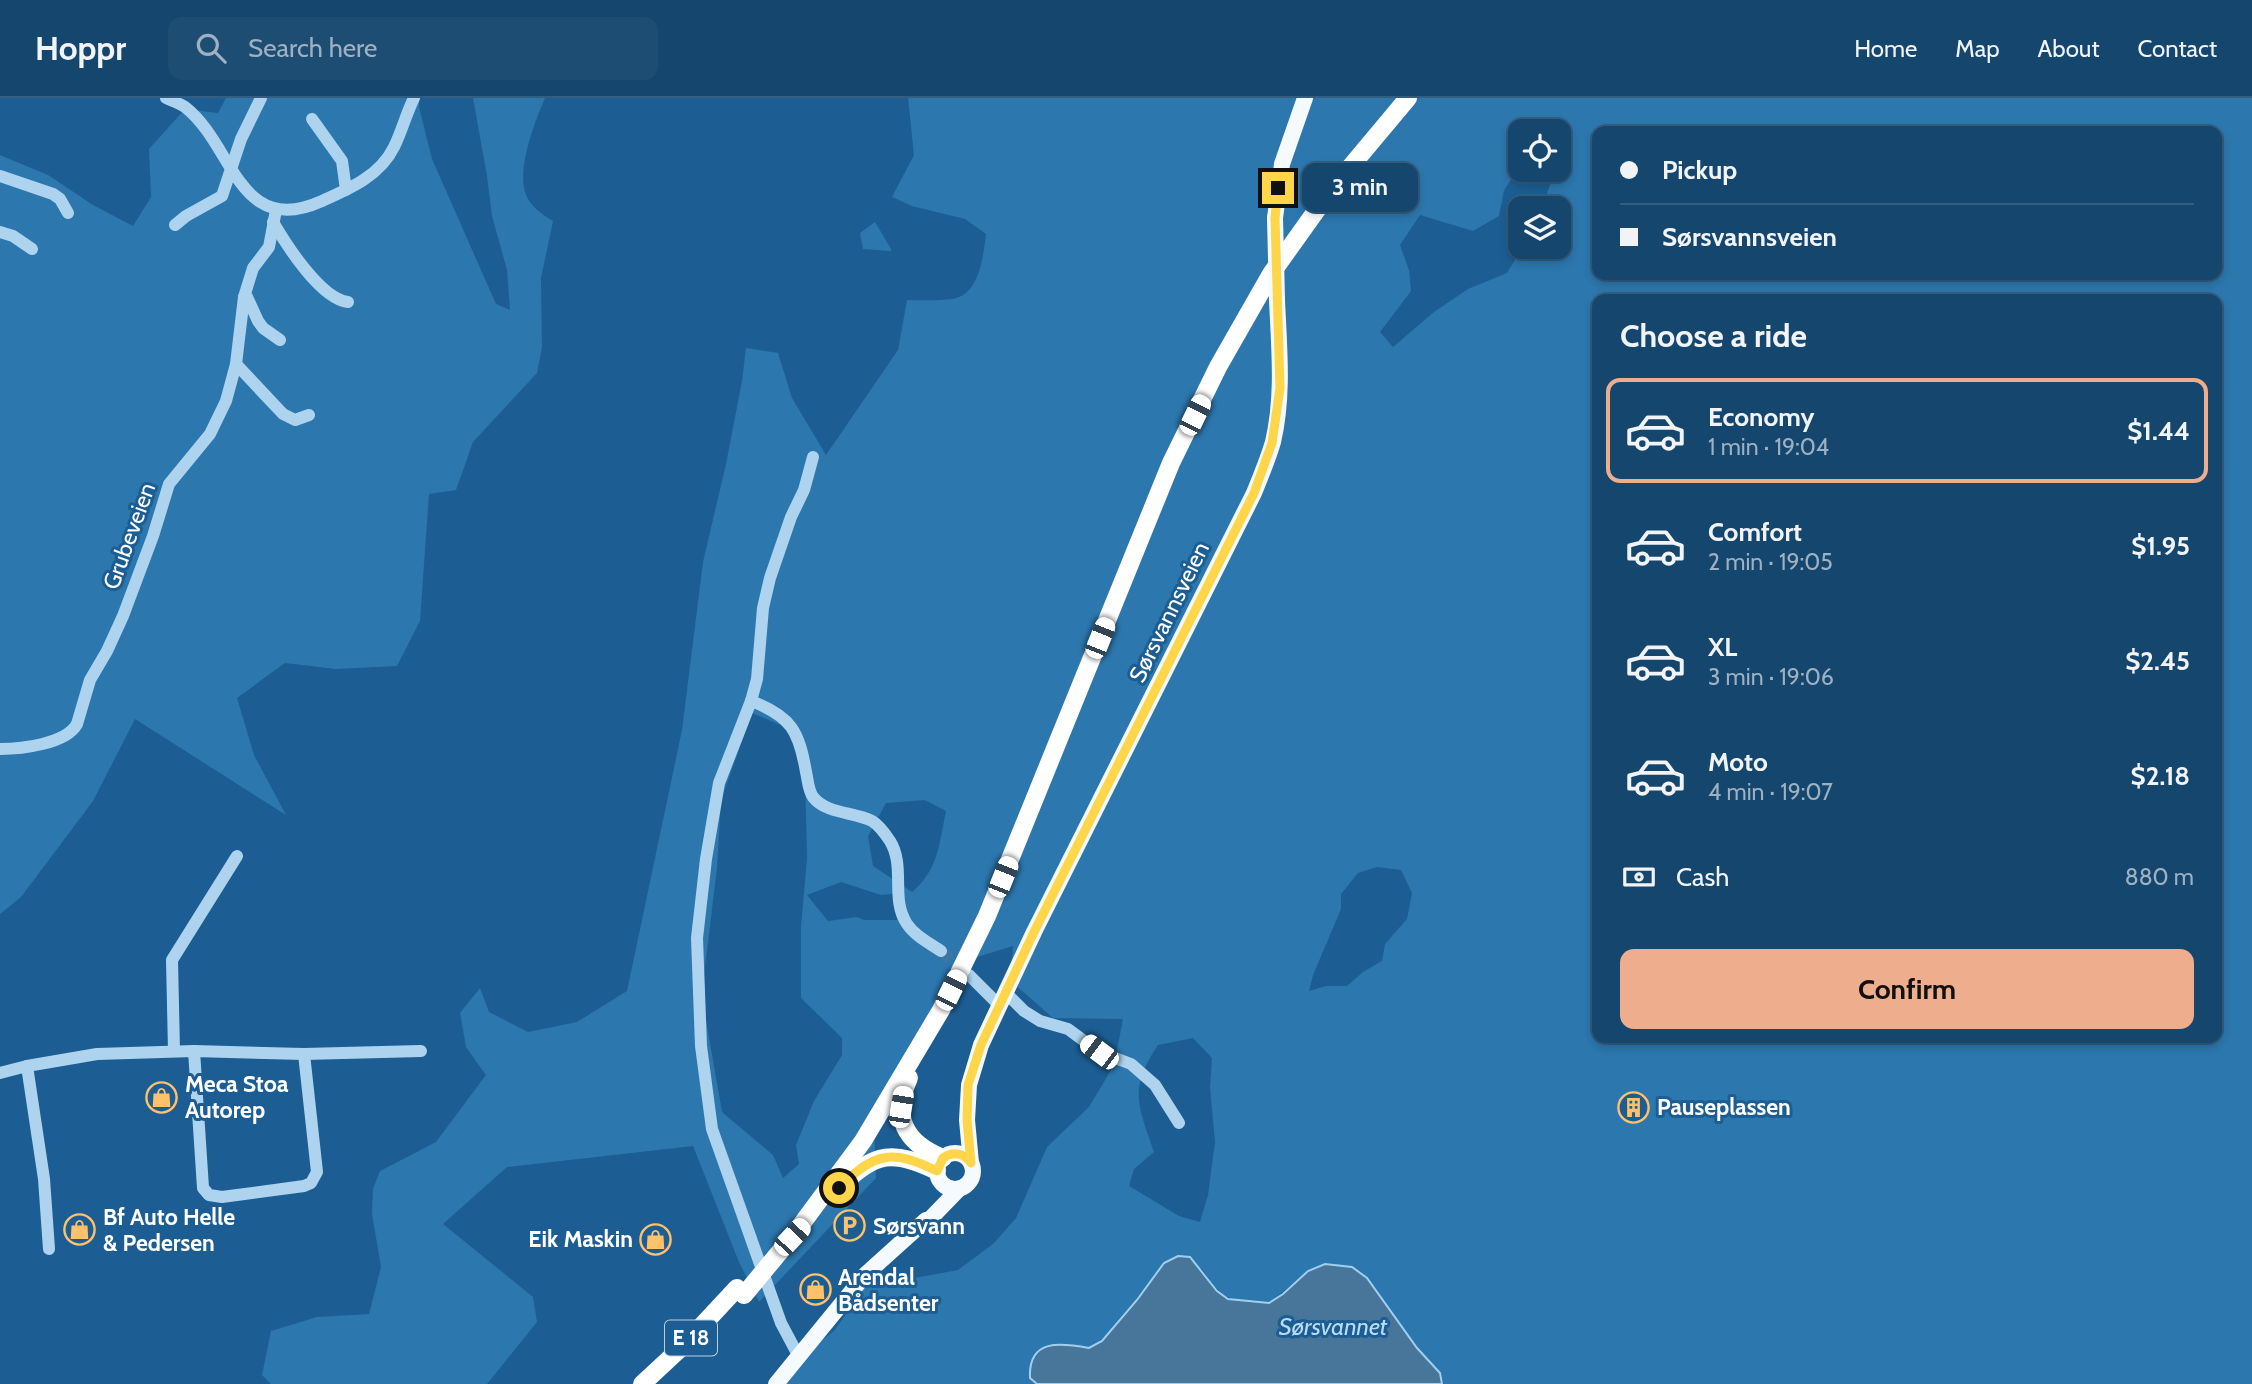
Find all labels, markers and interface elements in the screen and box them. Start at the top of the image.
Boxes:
search box [168,17,658,80]
text: Hoppr [35,28,126,68]
icon: search [192,29,230,67]
text: Search here [248,32,377,64]
text: Home [1854,34,1917,63]
text: Map [1955,34,2000,63]
text: About [2038,34,2100,63]
text: Contact [2138,34,2217,63]
map controls [1508,119,1571,259]
button: locate [1508,119,1571,182]
text: Pickup [1662,154,1737,186]
callout: 3 min [1302,164,1418,212]
route end [1262,172,1294,204]
text: 3 min [1332,173,1388,201]
button: layers [1508,196,1571,259]
text: Sørsvannsveien [1662,221,1837,253]
text: Choose a ride [1620,316,1807,355]
car [1177,392,1214,438]
icon: car [1624,399,1687,462]
text: Economy [1708,401,1814,433]
text: $1.44 [2127,415,2190,447]
text: 1 min · 19:04 [1708,433,1829,461]
street label: Grubeveien [97,479,161,593]
icon: car [1624,514,1687,577]
text: Comfort [1708,516,1802,548]
text: $1.95 [2131,530,2190,562]
street label: Sørsvannsveien [1123,537,1215,687]
text: 2 min · 19:05 [1708,548,1833,576]
car [1083,615,1118,661]
icon: car [1624,629,1687,692]
text: XL [1708,631,1737,663]
text: $2.45 [2125,645,2190,677]
text: 3 min · 19:06 [1708,663,1834,691]
icon: car [1624,744,1687,807]
text: Moto [1708,746,1768,778]
text: $2.18 [2131,760,2190,792]
text: 4 min · 19:07 [1708,778,1833,806]
car [986,854,1021,900]
icon: cash [1620,858,1658,896]
text: Cash [1676,861,1729,893]
text: 880 m [2125,863,2194,891]
button: Confirm [1620,949,2194,1029]
car [933,967,970,1013]
car [1076,1031,1123,1073]
place label: Meca Stoa Autorep [185,1070,289,1124]
shop icon: Meca Stoa Autorep [145,1080,179,1114]
car [888,1085,915,1129]
building icon: Pauseplassen [1617,1090,1651,1124]
place label: Pauseplassen [1657,1093,1791,1121]
route start [823,1172,855,1204]
place label: Bf Auto Helle & Pedersen [103,1203,235,1257]
parking icon: Sørsvann [833,1209,867,1243]
place label: Sørsvann [873,1212,965,1240]
shop icon: Bf Auto Helle & Pedersen [63,1213,97,1247]
car [770,1214,815,1260]
shop icon: Eik Maskin [639,1222,673,1256]
place label: Eik Maskin [528,1225,633,1253]
place label: Arendal Bådsenter [838,1263,939,1317]
shop icon: Arendal Bådsenter [798,1273,832,1307]
water label: Sørsvannet [1279,1312,1388,1341]
road number: E 18 [665,1320,717,1356]

